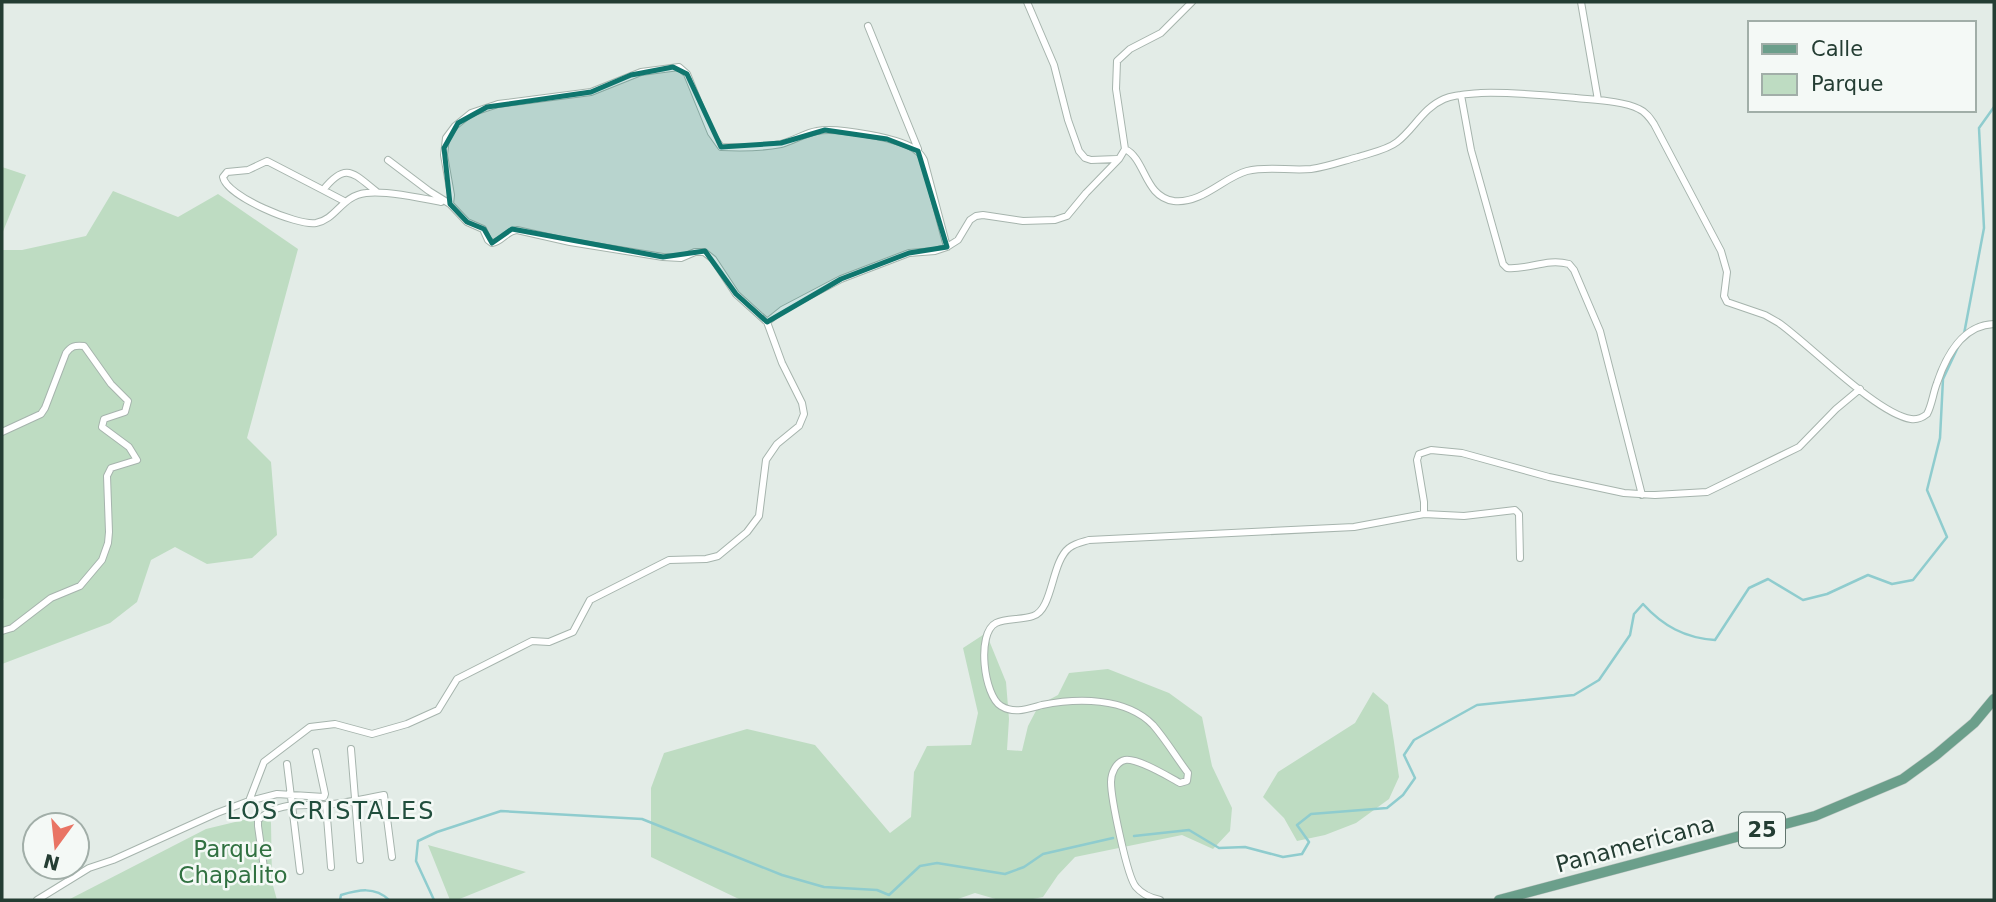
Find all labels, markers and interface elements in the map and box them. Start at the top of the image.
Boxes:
legend [1748,21,1975,112]
text: Calle [1811,37,1863,61]
text: Parque [1811,72,1883,96]
district label: LOS CRISTALES [227,797,436,825]
street label: Panamericana [1553,810,1717,878]
north arrow [21,811,91,881]
road number: 25 [1739,812,1785,848]
park label: Parque Chapalito [178,836,288,888]
text: N [41,850,62,875]

